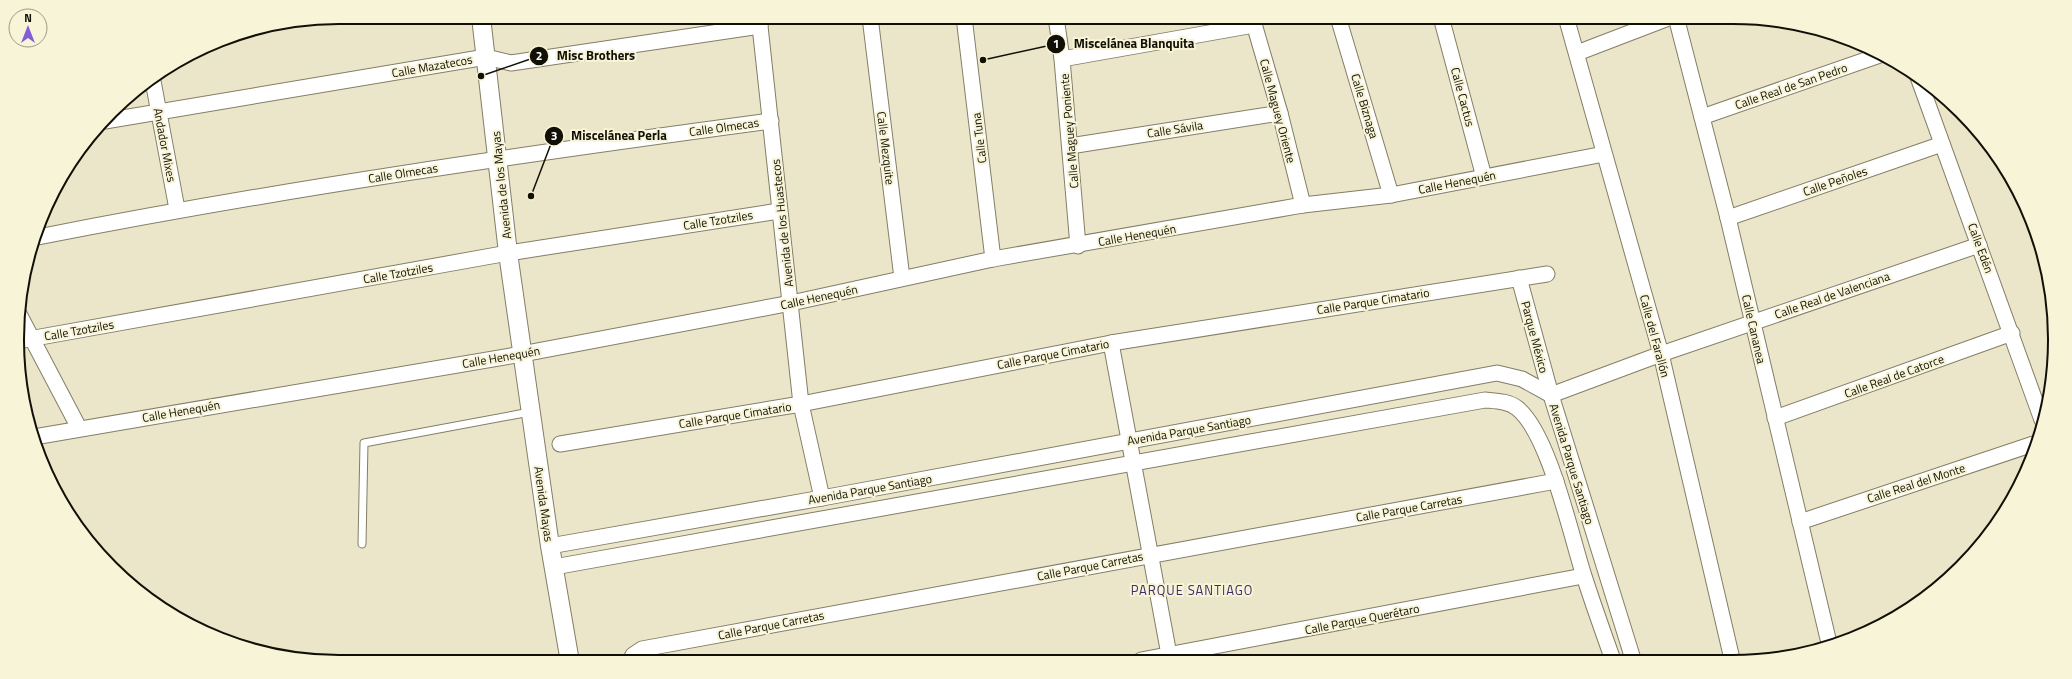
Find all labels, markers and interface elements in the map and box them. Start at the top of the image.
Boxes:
north arrow [8,8,48,48]
text: N [24,10,32,26]
callout: Miscelánea Blanquita [1046,31,1202,56]
text: Miscelánea Blanquita [1074,33,1195,53]
text: 1 [1053,34,1059,53]
callout: Misc Brothers [529,43,643,68]
text: Misc Brothers [557,45,635,65]
text: 2 [536,46,542,65]
street label: Calle Mazatecos [390,49,474,82]
street label: Calle Maguey Oriente [1255,57,1301,165]
street label: Calle Real de San Pedro [1732,58,1850,114]
street label: Calle Cactus [1446,65,1480,129]
street label: Calle Biznaga [1346,71,1384,141]
street label: Calle Maguey Poniente [1055,73,1083,189]
street label: Andador Mixes [149,106,182,184]
street label: Calle Mezquite [872,110,900,186]
street label: Calle Tuna [966,112,992,164]
street label: Calle Olmecas [688,113,761,141]
street label: Calle Sávila [1146,115,1204,143]
callout: Miscelánea Perla [544,123,675,148]
text: Miscelánea Perla [571,125,667,145]
text: 3 [551,126,557,145]
street label: Avenida de los Mayas [486,130,516,240]
street label: Calle Olmecas [367,158,440,188]
street label: Avenida de los Huastecos [766,158,798,288]
street label: Calle Peñoles [1800,161,1870,201]
street label: Calle Henequén [1417,165,1497,199]
street label: Calle Tzotziles [682,205,755,235]
street label: Calle Henequén [1097,219,1177,251]
street label: Calle Edén [1963,220,1999,276]
street label: Calle Tzotziles [362,257,435,288]
street label: Calle Real de Valenciana [1772,266,1892,324]
street label: Calle Henequén [779,280,859,314]
street label: Calle Parque Cimatario [1315,283,1431,319]
street label: Calle del Farallón [1635,292,1675,380]
street label: Calle Cananea [1737,293,1771,365]
street label: Parque México [1516,299,1554,375]
street label: Calle Tzotziles [43,314,116,345]
street label: Calle Parque Cimatario [995,334,1111,374]
street label: Calle Henequén [461,341,541,373]
street label: Calle Real de Catorce [1841,349,1947,403]
street label: Calle Henequén [141,395,221,427]
street label: Calle Parque Cimatario [677,397,793,433]
street label: Avenida Parque Santiago [1545,401,1599,527]
street label: Avenida Parque Santiago [1126,410,1252,450]
street label: Calle Real del Monte [1864,458,1968,508]
street label: Avenida Mayas [529,465,559,543]
street label: Avenida Parque Santiago [807,469,933,509]
street label: Calle Parque Carretas [1354,489,1464,527]
street label: Calle Parque Carretas [1035,546,1145,586]
district label: PARQUE SANTIAGO [1131,580,1253,600]
street label: Calle Parque Querétaro [1303,599,1421,639]
street label: Calle Parque Carretas [716,605,826,645]

